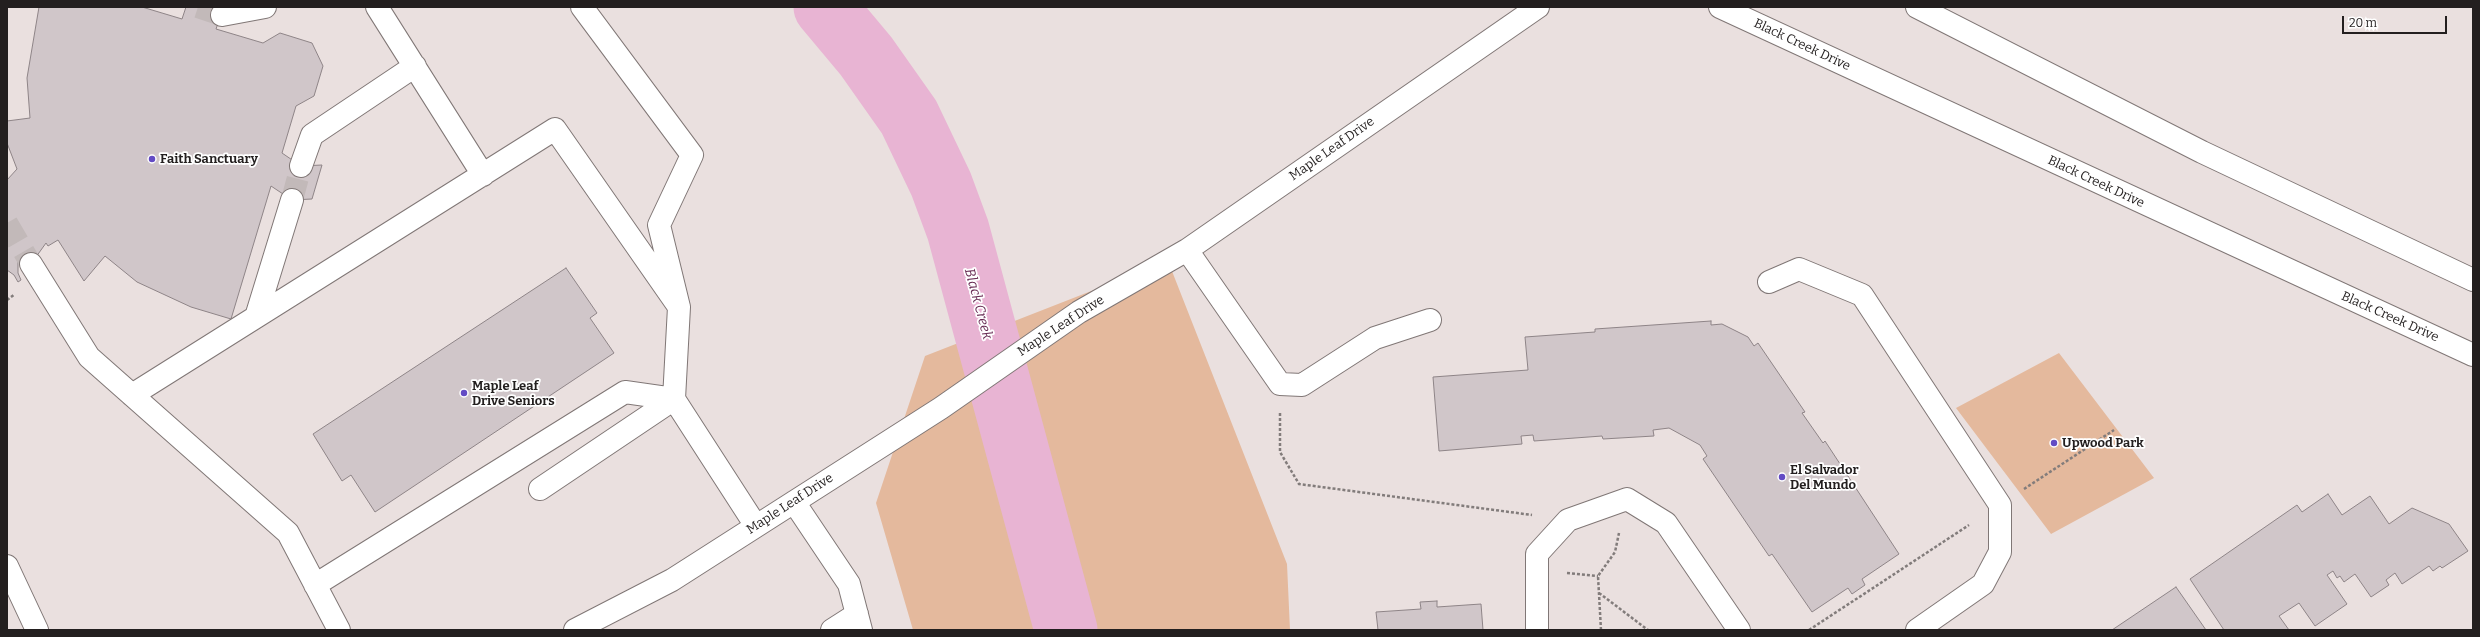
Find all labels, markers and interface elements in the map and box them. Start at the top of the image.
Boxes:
scale bar [2344,8,2449,34]
street label: Black Creek Drive [1751,16,1853,74]
text: 20 m [2349,16,2377,30]
street label: Maple Leaf Drive [1287,114,1377,184]
place label: Faith Sanctuary [160,151,258,167]
street label: Black Creek Drive [2045,153,2147,211]
marker: Faith Sanctuary [147,154,157,164]
water label: Black Creek [960,267,996,341]
street label: Black Creek Drive [2339,289,2441,345]
street label: Maple Leaf Drive [1015,292,1107,360]
place label: Maple Leaf Drive Seniors [472,378,555,409]
marker: Maple Leaf Drive Seniors [459,388,469,398]
place label: Upwood Park [2062,435,2144,451]
marker: Upwood Park [2049,438,2059,448]
place label: El Salvador Del Mundo [1790,462,1859,493]
street label: Maple Leaf Drive [744,470,836,538]
marker: El Salvador Del Mundo [1777,472,1787,482]

